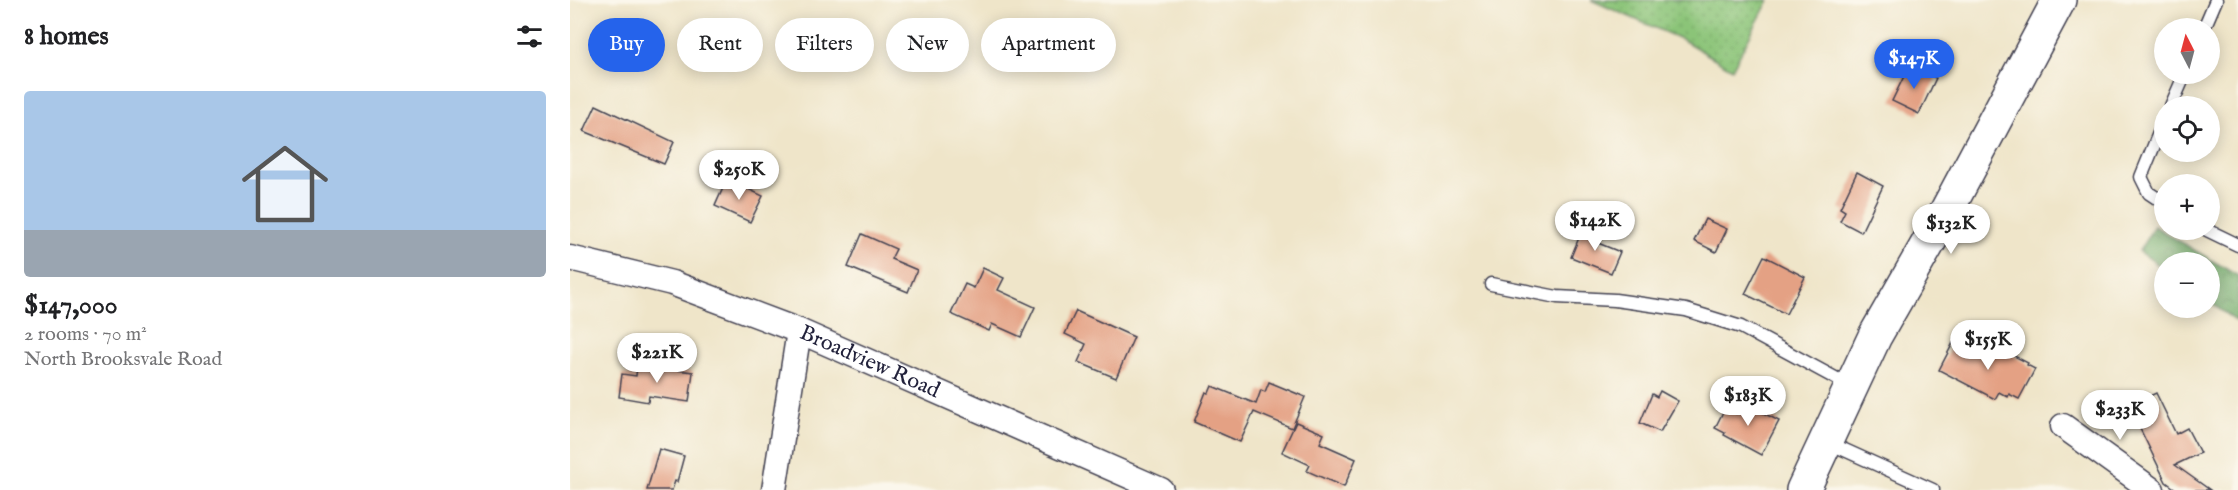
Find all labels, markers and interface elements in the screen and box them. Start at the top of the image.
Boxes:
chip: Buy [588,18,665,72]
chip: Rent [677,18,763,72]
chip: Filters [775,18,874,72]
chip: New [886,18,969,72]
chip: Apartment [981,18,1116,72]
north arrow [2154,18,2220,84]
map controls [2154,18,2220,318]
text: 8 homes [24,20,109,53]
icon: filters [513,20,546,53]
pin: $147K [1872,39,1956,90]
text: $147K [1888,46,1940,71]
button: locate [2154,96,2220,162]
icon: home [231,130,339,238]
pin: $250K [697,150,781,201]
text: $250K [713,157,765,182]
button: + [2154,174,2220,240]
pin: $142K [1553,201,1637,252]
pin: $132K [1909,204,1993,255]
text: $142K [1569,208,1621,233]
text: $132K [1926,211,1976,236]
button: − [2154,252,2220,318]
text: $147,000 [24,289,117,322]
street label: Broadview Road [795,319,944,405]
pin: $155K [1946,320,2030,371]
text: 2 rooms · 70 m² [24,322,147,347]
text: $155K [1964,327,2012,352]
pin: $221K [615,333,699,384]
text: $221K [631,340,683,365]
text: North Brooksvale Road [24,347,222,372]
pin: $183K [1706,376,1790,427]
text: $183K [1724,383,1772,408]
pin: $233K [2078,390,2162,441]
text: $233K [2095,397,2145,422]

